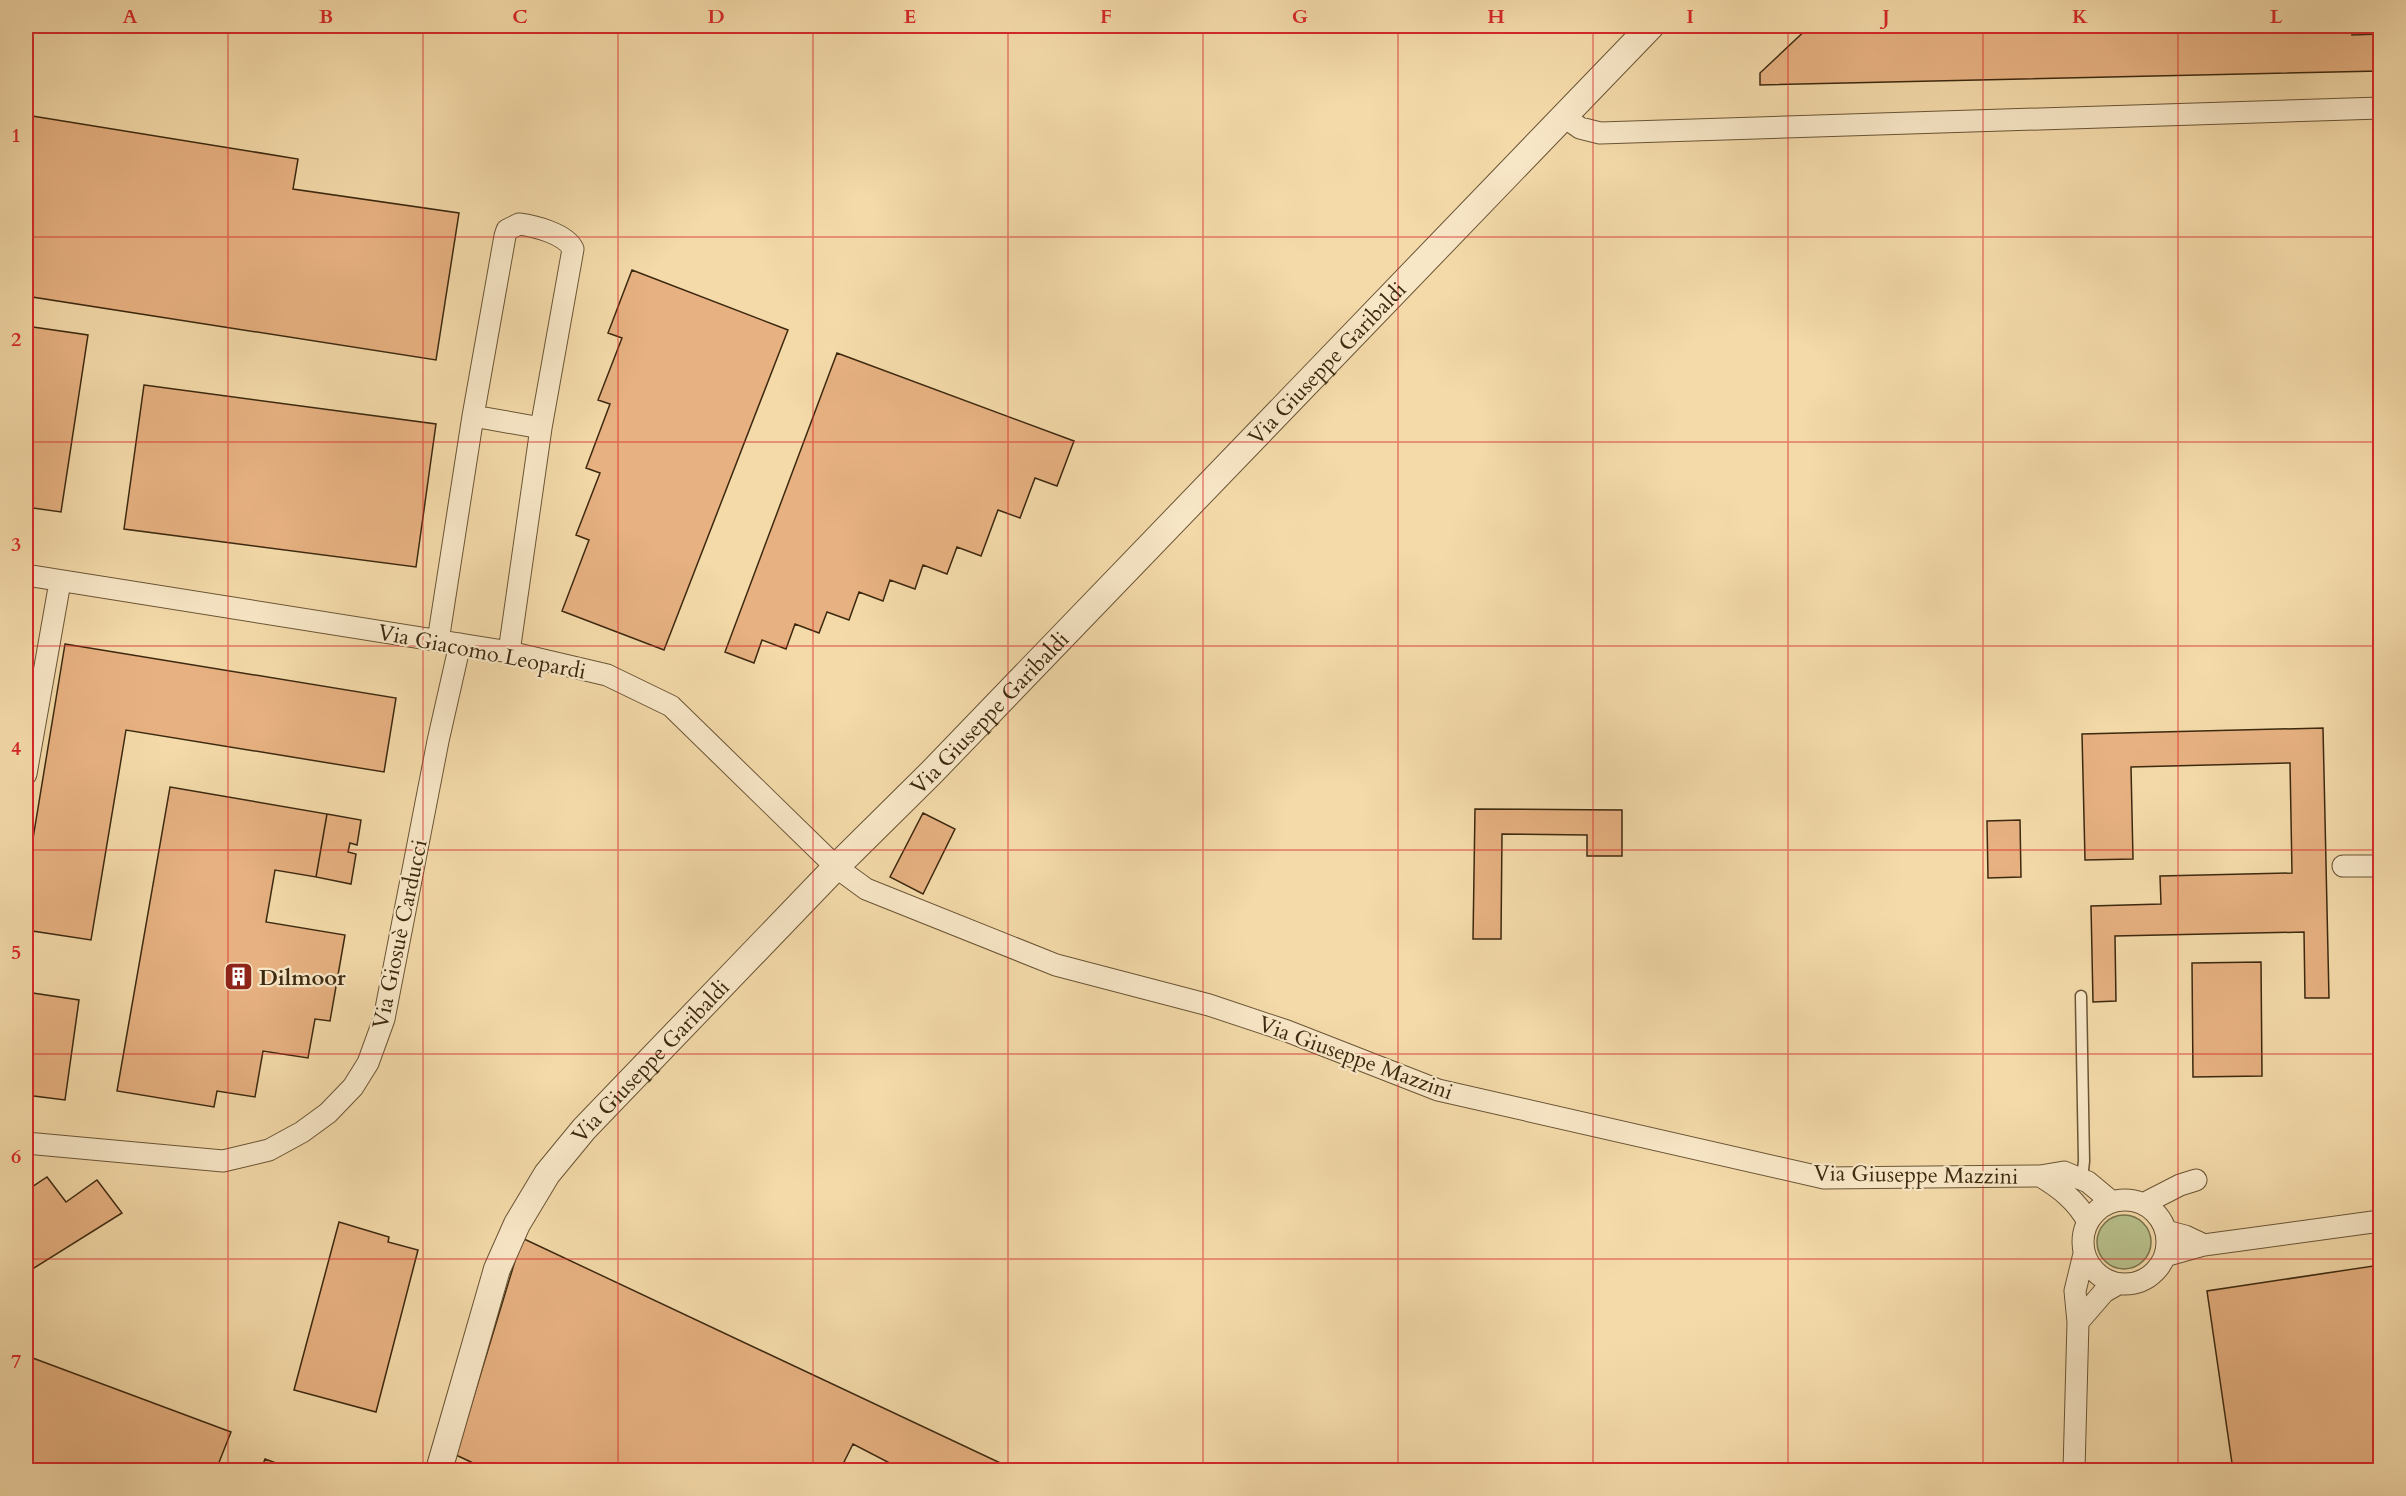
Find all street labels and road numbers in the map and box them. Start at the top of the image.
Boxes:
street label: Via Giuseppe Garibaldi [1241,275,1413,452]
street label: Via Giacomo Leopardi [375,617,589,687]
street label: Via Giuseppe Garibaldi [904,625,1076,801]
street label: Via Giosuè Carducci [365,837,435,1032]
street label: Via Giuseppe Garibaldi [565,973,736,1149]
street label: Via Giuseppe Mazzini [1254,1009,1457,1107]
street label: Via Giuseppe Mazzini [1813,1158,2019,1192]

